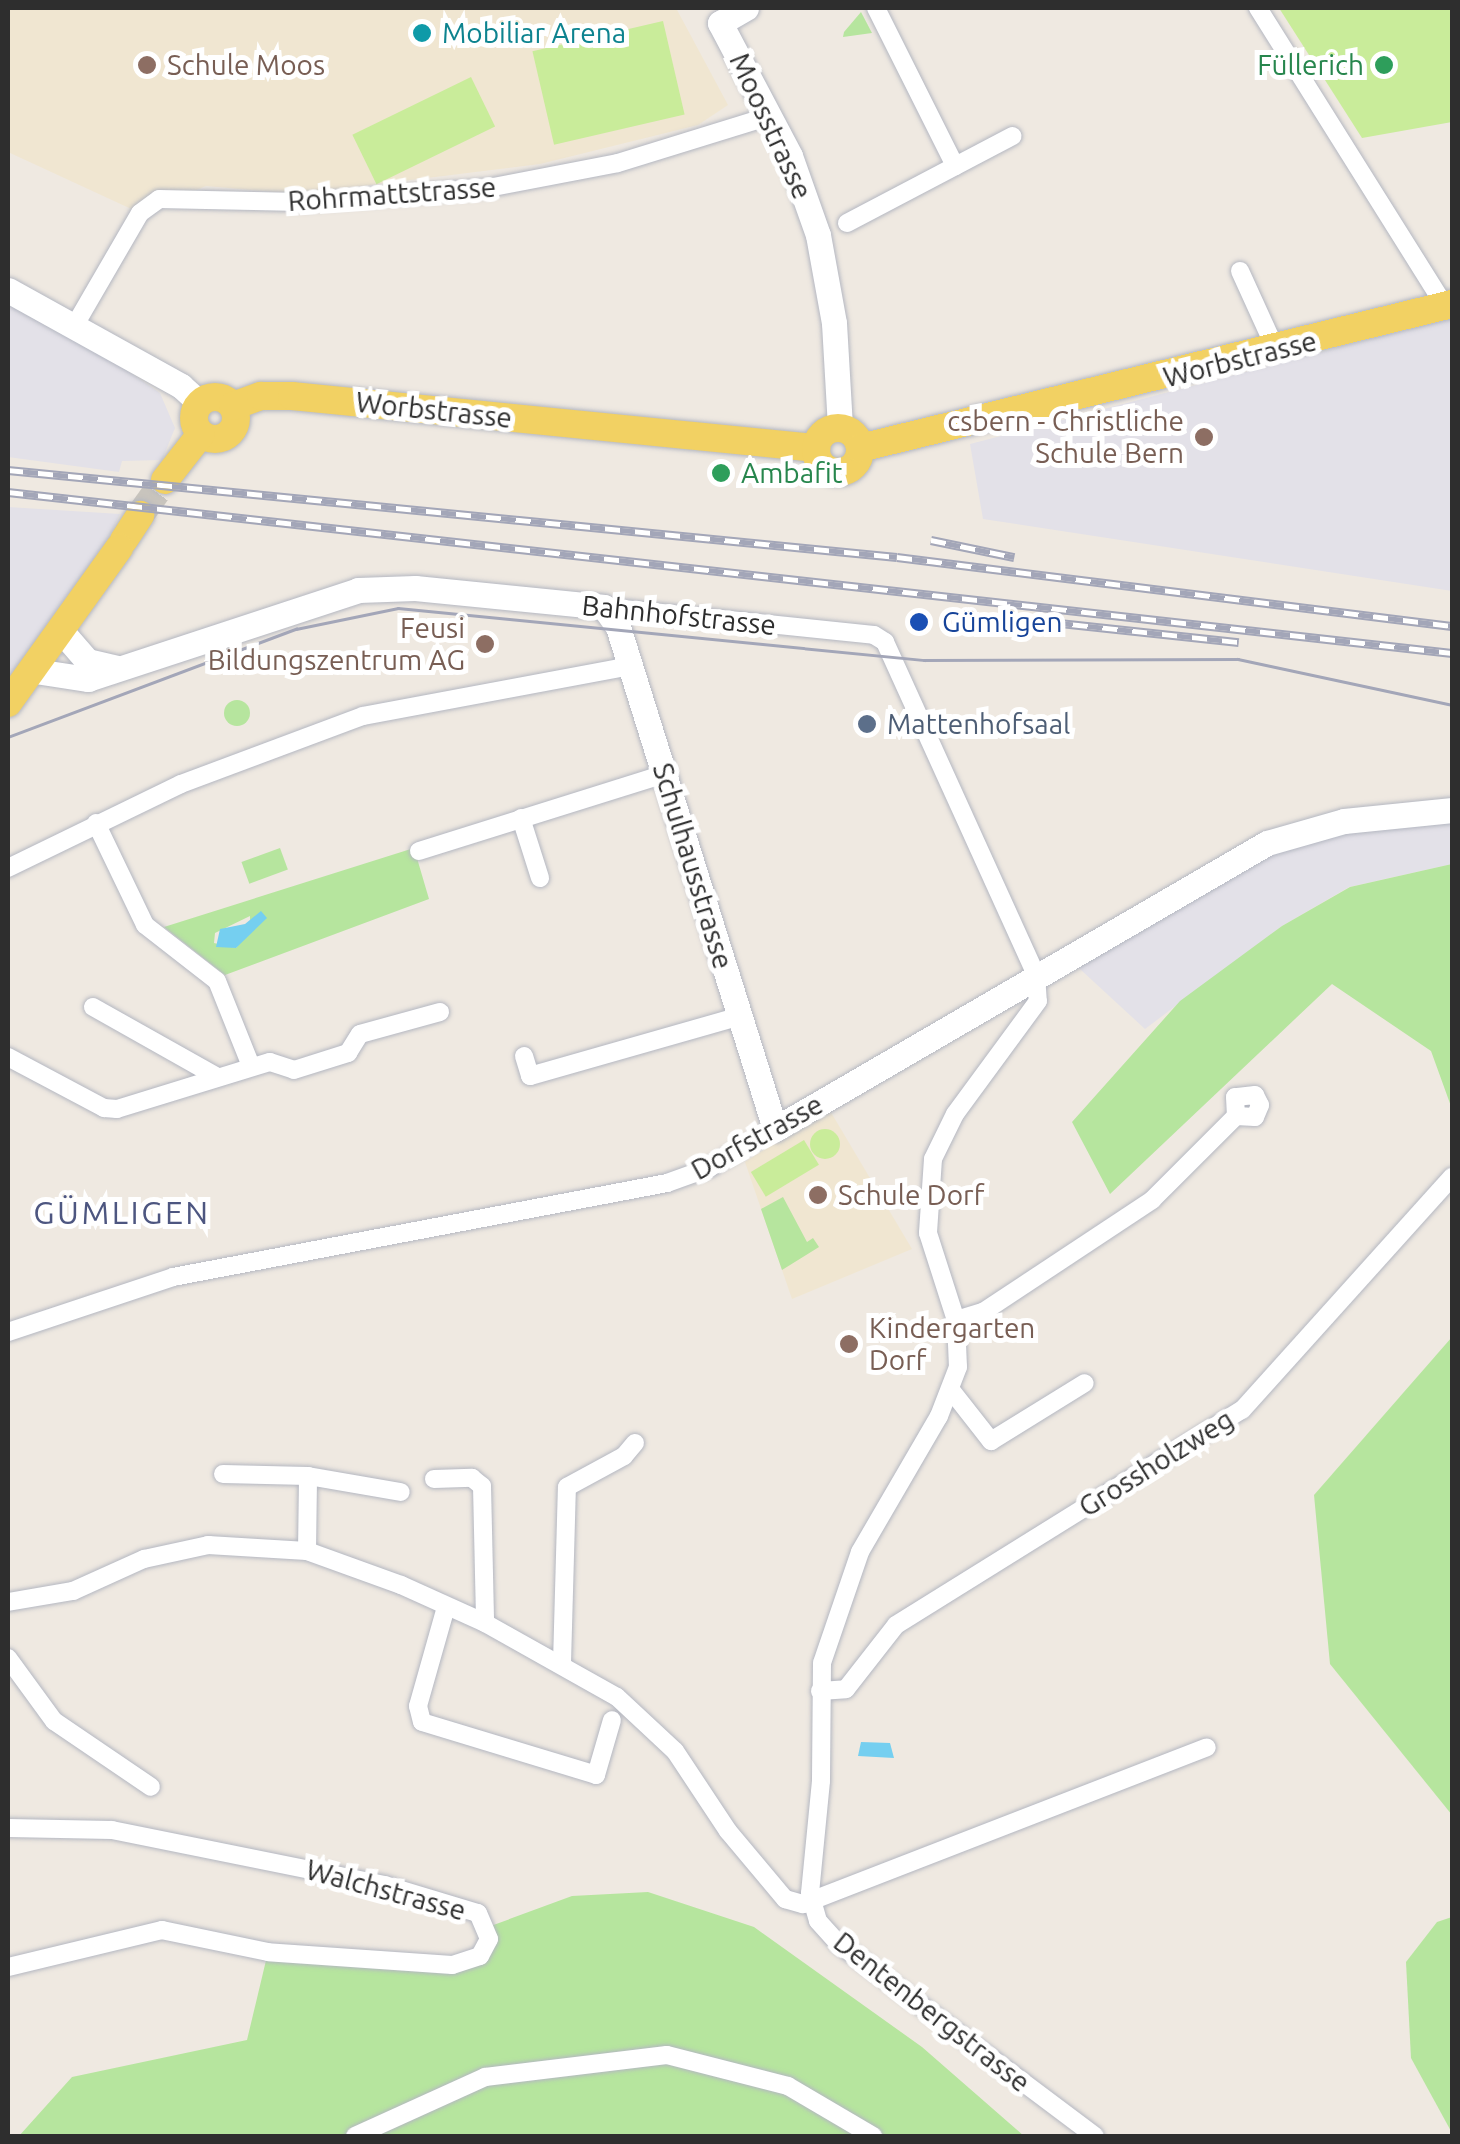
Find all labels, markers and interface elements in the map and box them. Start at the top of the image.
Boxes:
place label: Mobiliar Arena [442,16,626,50]
marker: Mobiliar Arena [411,22,433,44]
place label: Schule Moos [167,48,325,82]
street label: Moosstrasse [723,48,819,204]
place label: Füllerich [1257,48,1364,82]
marker: Schule Moos [136,54,158,76]
marker: Füllerich [1373,54,1395,76]
street label: Rohrmattstrasse [287,170,497,218]
street label: Worbstrasse [1160,324,1320,394]
street label: Worbstrasse [354,385,514,435]
place label: csbern - Christliche Schule Bern [947,404,1184,470]
marker: csbern - Christliche Schule Bern [1193,426,1215,448]
place label: Ambafit [741,456,843,490]
marker: Ambafit [710,462,732,484]
street label: Bahnhofstrasse [580,588,778,642]
place label: Gümligen [942,605,1062,639]
marker: Gümligen [906,609,932,635]
place label: Feusi Bildungszentrum AG [208,611,465,677]
marker: Feusi Bildungszentrum AG [474,633,496,655]
place label: Mattenhofsaal [887,707,1070,741]
marker: Mattenhofsaal [856,713,878,735]
street label: Schulhausstrasse [646,759,740,973]
street label: Dorfstrasse [685,1087,829,1187]
place label: Schule Dorf [838,1178,984,1212]
marker: Schule Dorf [807,1184,829,1206]
district label: GÜMLIGEN [33,1193,211,1231]
place label: Kindergarten Dorf [869,1311,1035,1377]
marker: Kindergarten Dorf [838,1333,860,1355]
street label: Grossholzweg [1073,1402,1239,1524]
street label: Walchstrasse [302,1853,470,1927]
street label: Dentenbergstrasse [827,1925,1037,2099]

